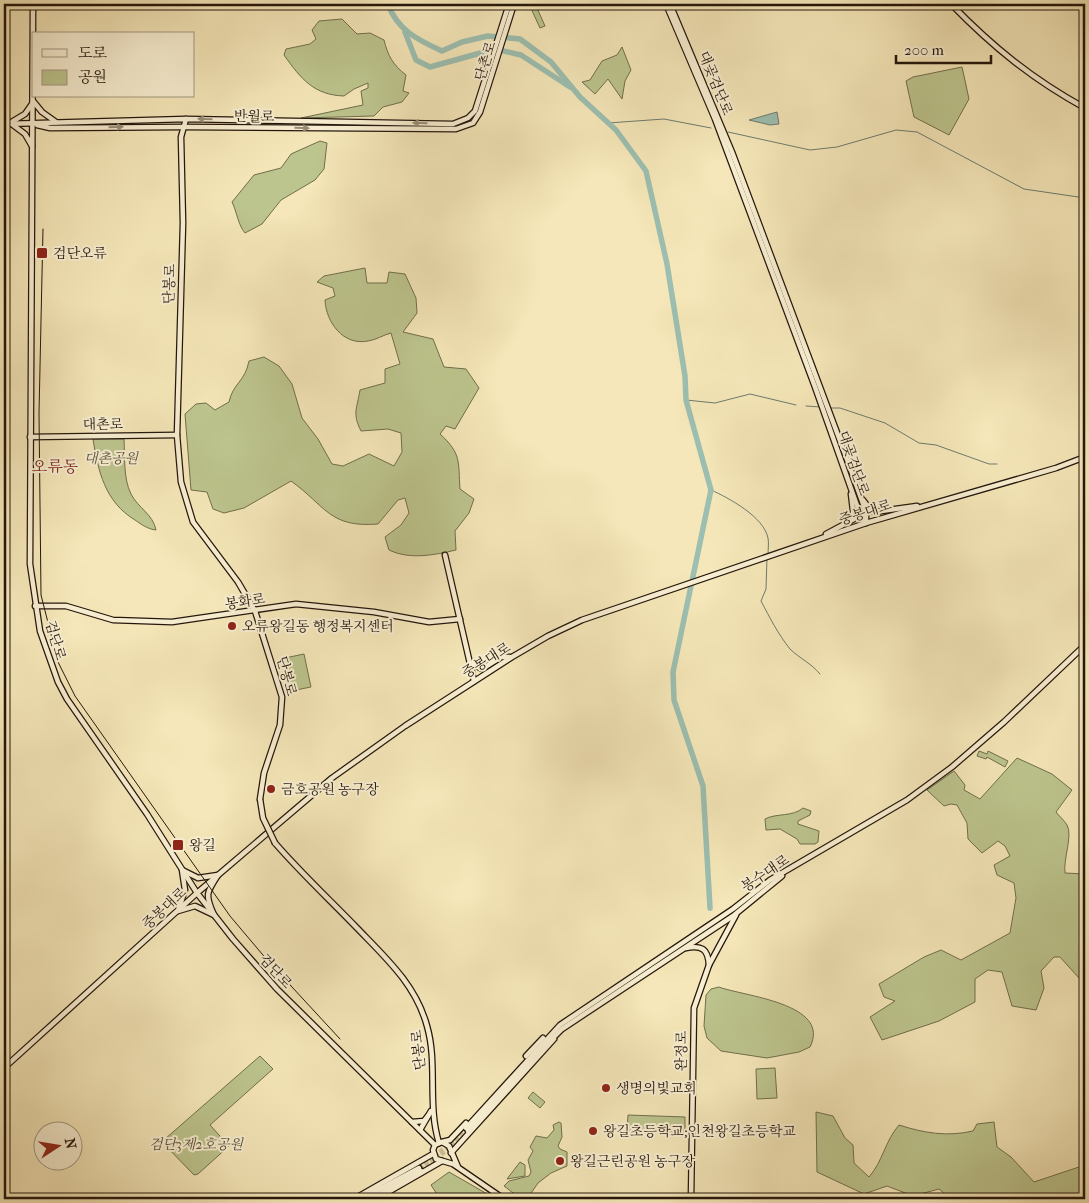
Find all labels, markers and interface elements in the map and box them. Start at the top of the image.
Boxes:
legend [32,32,195,98]
scale bar [896,32,992,64]
street label: 단촌로 [471,39,500,83]
text: 200 m [904,41,944,59]
text: 도로 [78,44,107,62]
street label: 대곶검단로 [695,49,736,118]
text: 공원 [78,68,107,86]
street label: 반월로 [234,108,275,125]
one-way arrow [197,115,213,123]
one-way arrow [412,119,428,127]
one-way arrow [109,123,125,131]
one-way arrow [294,124,310,132]
place label: 검단오류 [53,245,107,262]
marker: 검단오류 [35,246,49,260]
street label: 단봉로 [160,263,179,305]
street label: 대촌로 [83,416,124,433]
street label: 대곶검단로 [834,428,873,498]
park label: 대촌공원 [84,450,140,467]
district label: 오류동 [32,457,79,476]
street label: 중봉대로 [837,496,894,529]
street label: 봉화로 [224,590,267,613]
street label: 검단로 [42,618,69,662]
place label: 오류왕길동 행정복지센터 [242,618,394,635]
marker: 오류왕길동 행정복지센터 [226,620,238,632]
street label: 중봉대로 [459,639,514,682]
street label: 단봉로 [273,654,300,698]
place label: 금호공원 농구장 [281,781,379,798]
marker: 금호공원 농구장 [265,783,277,795]
place label: 왕길 [189,837,216,854]
marker: 왕길 [171,838,185,852]
street label: 봉수대로 [738,851,793,896]
street label: 중봉대로 [139,883,190,933]
street label: 검단로 [256,951,296,992]
street label: 단봉로 [408,1028,429,1071]
street label: 완정로 [673,1030,690,1071]
place label: 생명의빛교회 [616,1080,697,1097]
marker: 생명의빛교회 [600,1082,612,1094]
north arrow [32,1120,82,1170]
place label: 왕길초등학교;인천왕길초등학교 [603,1123,796,1140]
marker: 왕길초등학교;인천왕길초등학교 [587,1125,599,1137]
text: N [61,1136,80,1151]
park label: 검단3제2호공원 [149,1136,245,1153]
place label: 왕길근린공원 농구장 [570,1153,695,1170]
marker: 왕길근린공원 농구장 [554,1155,566,1167]

